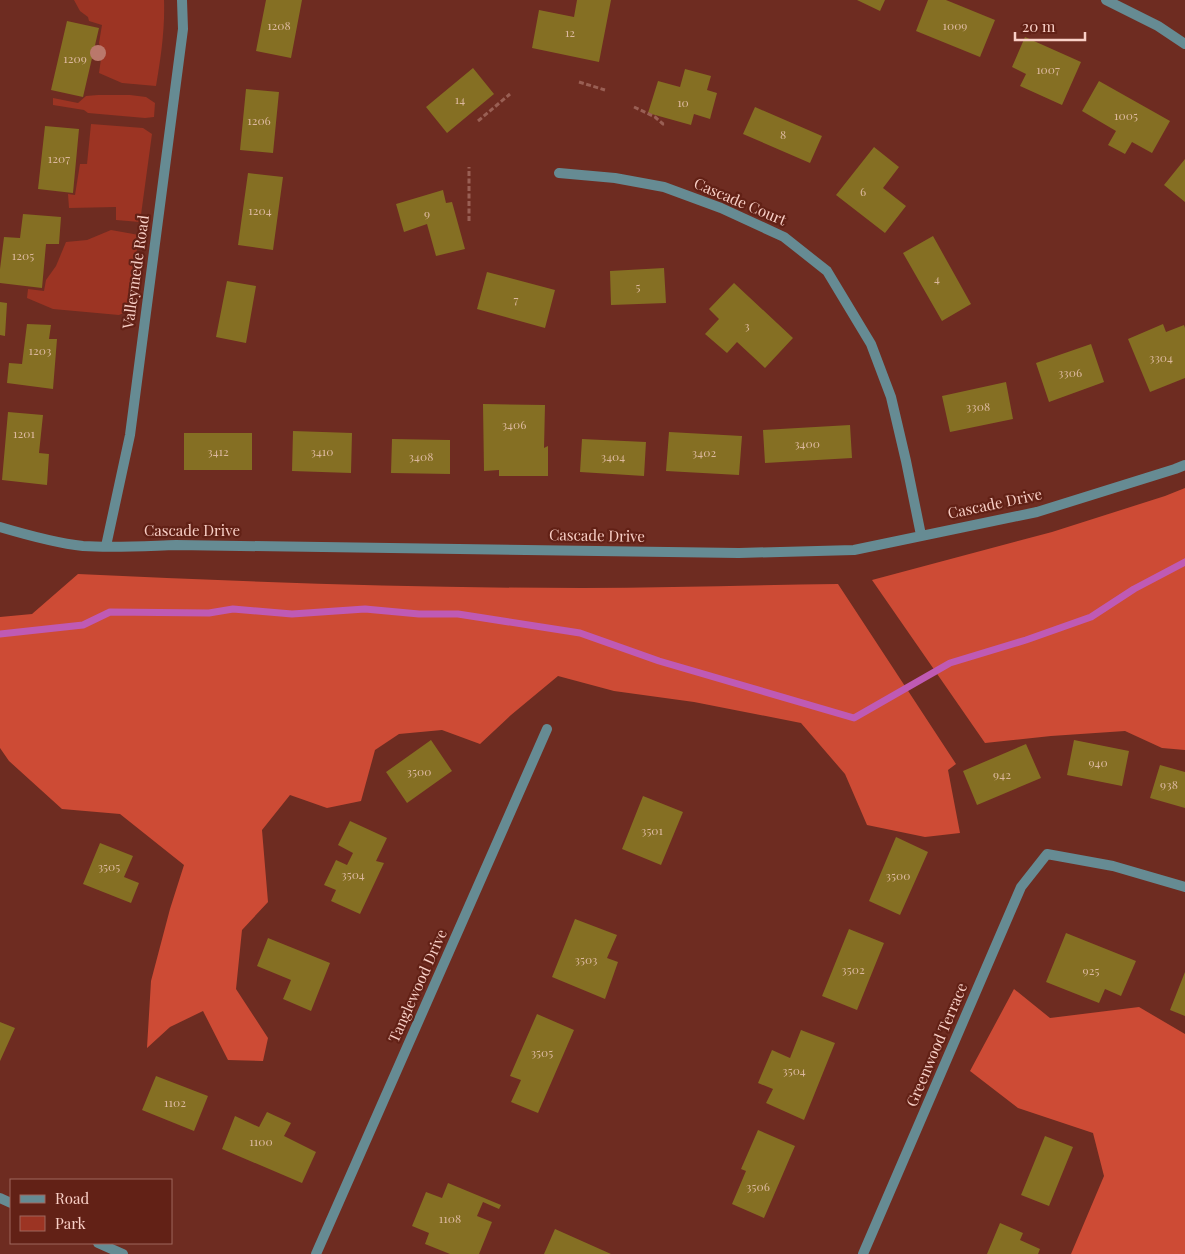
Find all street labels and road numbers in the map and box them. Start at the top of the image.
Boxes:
street label: Cascade Court [691,173,790,230]
street label: Valleymede Road [117,213,153,331]
street label: Cascade Drive [946,483,1044,523]
street label: Cascade Drive [144,520,240,540]
street label: Cascade Drive [549,524,645,546]
street label: Tanglewood Drive [383,926,451,1045]
street label: Greenwood Terrace [901,980,971,1110]

